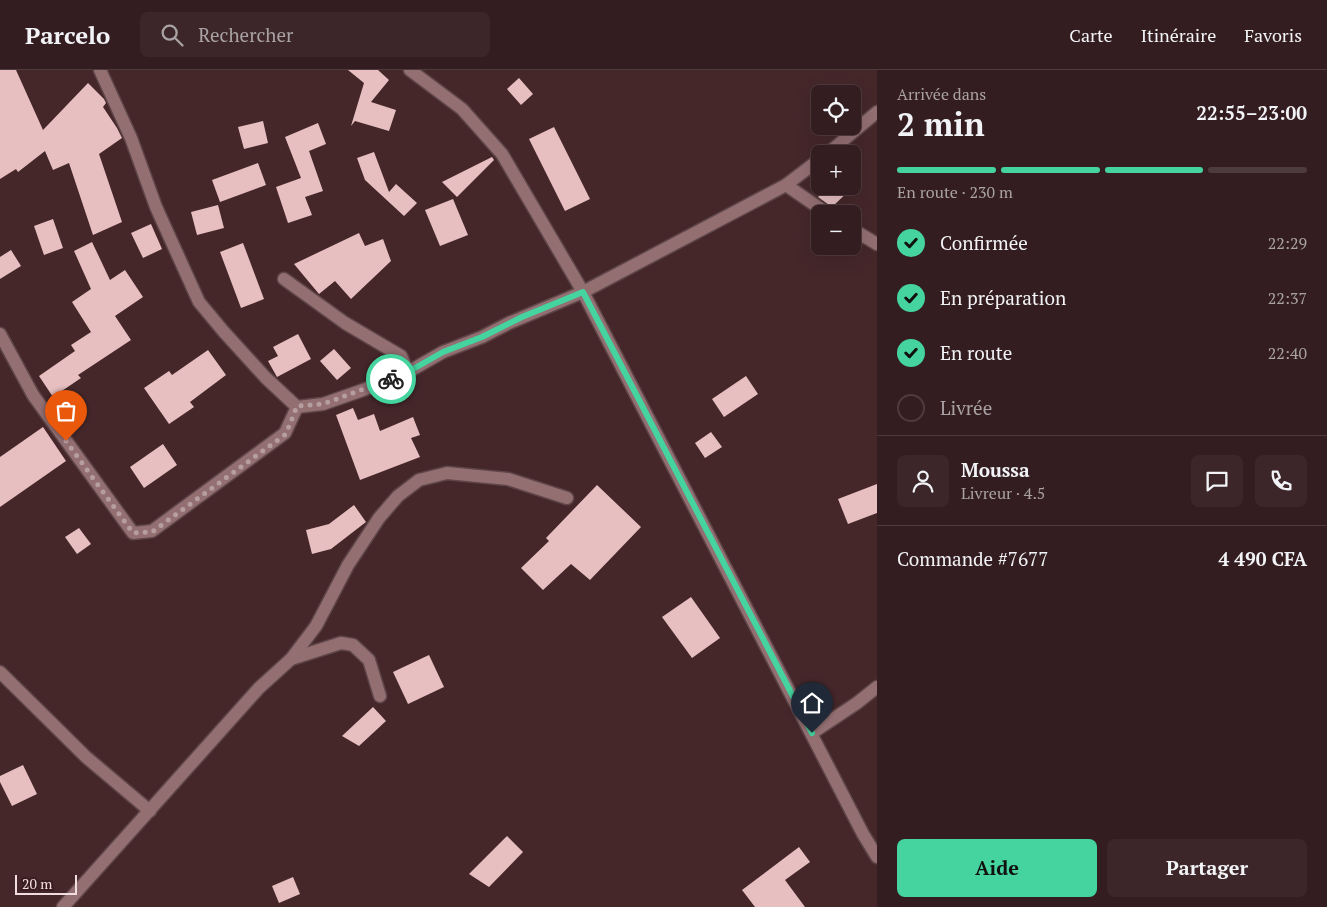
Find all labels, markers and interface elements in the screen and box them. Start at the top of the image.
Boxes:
search box [140,12,490,57]
text: Parcelo [25,19,110,51]
icon: search [158,21,186,49]
text: Rechercher [198,22,293,47]
text: Carte [1069,23,1113,47]
text: Itinéraire [1141,23,1216,47]
text: Favoris [1244,23,1302,47]
text: Arrivée dans [897,83,986,105]
map controls [811,85,861,255]
button: locate [811,85,861,135]
text: 22:55–23:00 [1196,100,1307,125]
text: 2 min [897,103,985,145]
button: + [811,145,861,195]
text: En route · 230 m [897,181,1013,203]
button: − [811,205,861,255]
icon: check [897,229,925,257]
text: Confirmée [940,230,1028,255]
text: 22:29 [1268,232,1307,254]
icon: check [897,284,925,312]
text: En préparation [940,285,1066,310]
text: 22:37 [1268,287,1307,309]
icon: check [897,339,925,367]
text: En route [940,340,1012,365]
text: 22:40 [1268,342,1307,364]
courier [366,354,416,404]
icon: bike [377,365,405,393]
pin [45,390,87,441]
text: Livrée [940,395,992,420]
icon: bag [52,397,80,425]
button: person [897,455,949,507]
button: chat [1191,455,1243,507]
button: phone [1255,455,1307,507]
text: Moussa [961,457,1030,482]
text: Livreur · 4.5 [961,482,1045,504]
text: Commande #7677 [897,546,1048,571]
text: 4 490 CFA [1218,546,1307,571]
pin [791,682,833,733]
icon: home [798,689,826,717]
button: Aide [897,839,1097,897]
button: Partager [1107,839,1307,897]
scale bar [15,872,78,895]
text: 20 m [22,874,52,893]

